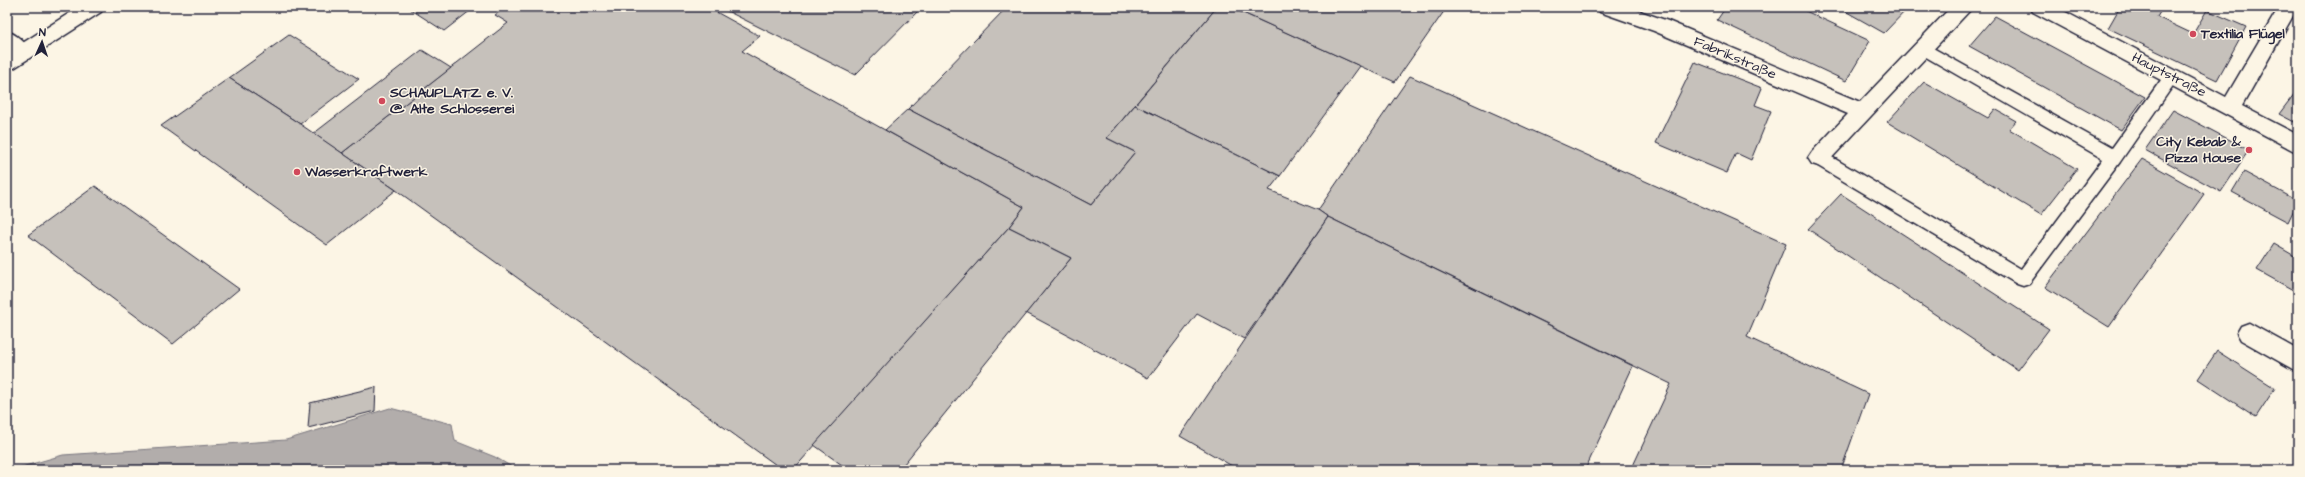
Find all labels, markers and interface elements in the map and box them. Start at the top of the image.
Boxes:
north arrow [22,22,62,62]
place label: Textilia Flügel [2200,24,2286,45]
text: N [39,25,46,40]
marker: Textilia Flügel [2188,29,2198,39]
street label: Fabrikstraße [1691,32,1780,85]
street label: Hauptstraße [2128,48,2210,103]
place label: SCHAUPLATZ e. V. @ Alte Schlosserei [389,83,515,119]
marker: SCHAUPLATZ e. V. @ Alte Schlosserei [377,96,387,106]
place label: City Kebab & Pizza House [2156,132,2242,168]
marker: City Kebab & Pizza House [2244,145,2254,155]
place label: Wasserkraftwerk [304,162,428,182]
marker: Wasserkraftwerk [292,167,302,177]

